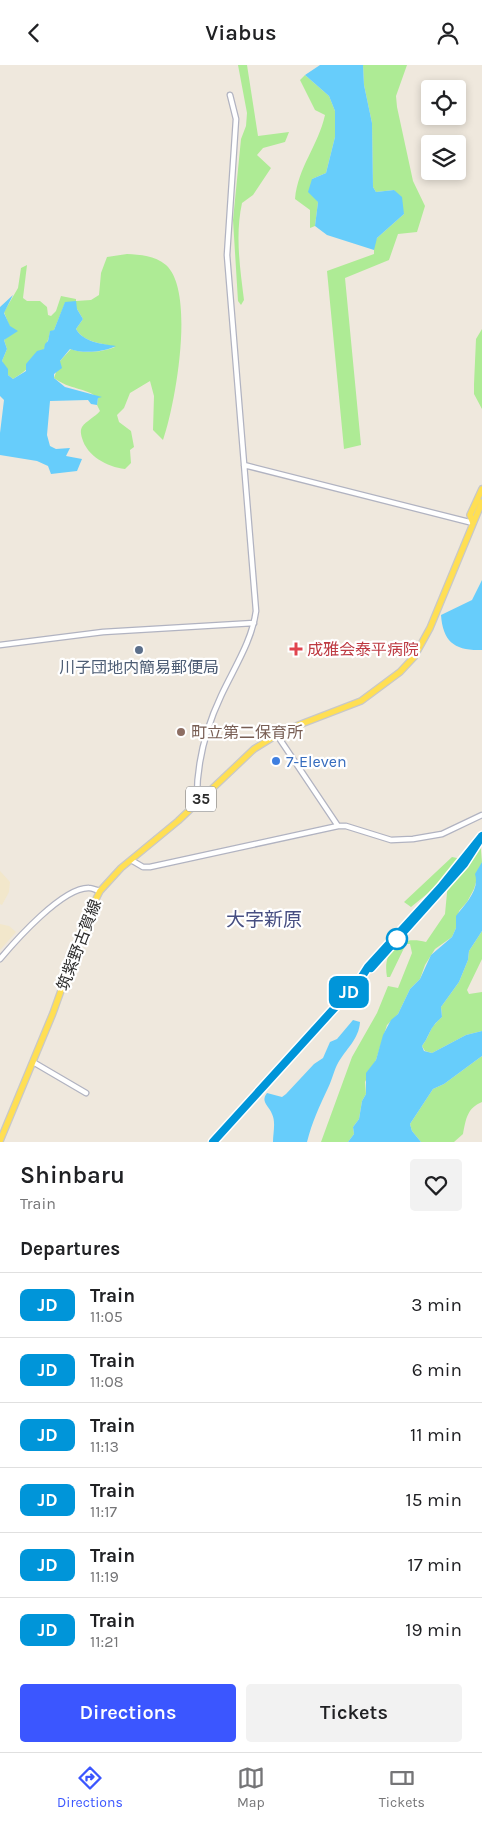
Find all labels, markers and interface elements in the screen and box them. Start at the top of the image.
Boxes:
icon: back [20,19,48,47]
icon: person [434,19,462,47]
text: Viabus [205,20,277,46]
map controls [421,80,466,180]
button: locate [421,80,466,125]
button: layers [421,135,466,180]
place label: 成雅会泰平病院 [307,640,419,659]
marker: 成雅会泰平病院 [289,642,303,656]
marker: 川子団地内簡易郵便局 [133,644,145,656]
place label: 川子団地内簡易郵便局 [59,658,219,677]
place label: 町立第二保育所 [191,723,303,742]
marker: 町立第二保育所 [175,726,187,738]
place label: 7-Eleven [286,752,347,771]
marker: 7-Eleven [270,755,282,767]
road number: 35 [186,787,216,811]
street label: 筑紫野古賀線 [53,897,105,993]
district label: 大字新原 [226,909,302,931]
unlabelled marker [386,928,408,950]
line badge: JD [326,976,372,1008]
text: JD [339,981,359,1003]
button: heart [410,1159,462,1211]
text: Shinbaru [20,1161,125,1189]
text: Train [20,1194,56,1213]
text: Departures [20,1238,120,1260]
text: Train [90,1285,135,1307]
text: JD [37,1294,58,1316]
text: 3 min [411,1294,462,1316]
text: 11:05 [90,1307,123,1326]
text: Train [90,1350,135,1372]
text: JD [37,1359,58,1381]
text: 6 min [412,1359,462,1381]
text: 11:08 [90,1372,124,1391]
text: Train [90,1415,135,1437]
text: JD [37,1424,58,1446]
text: 11 min [410,1424,462,1446]
text: 11:13 [90,1437,119,1456]
text: Train [90,1480,135,1502]
text: JD [37,1489,58,1511]
text: 15 min [406,1489,462,1511]
text: 11:17 [90,1502,117,1521]
text: Train [90,1545,135,1567]
text: JD [37,1554,58,1576]
text: 17 min [407,1554,462,1576]
text: 11:19 [90,1567,119,1586]
text: Train [90,1610,135,1632]
text: JD [37,1619,58,1641]
text: 19 min [405,1619,462,1641]
text: 11:21 [90,1632,119,1651]
button: Directions [20,1684,236,1742]
button: Tickets [246,1684,462,1742]
tab: Directions [57,1764,123,1811]
tab: Map [237,1764,265,1811]
tab: Tickets [379,1764,425,1811]

